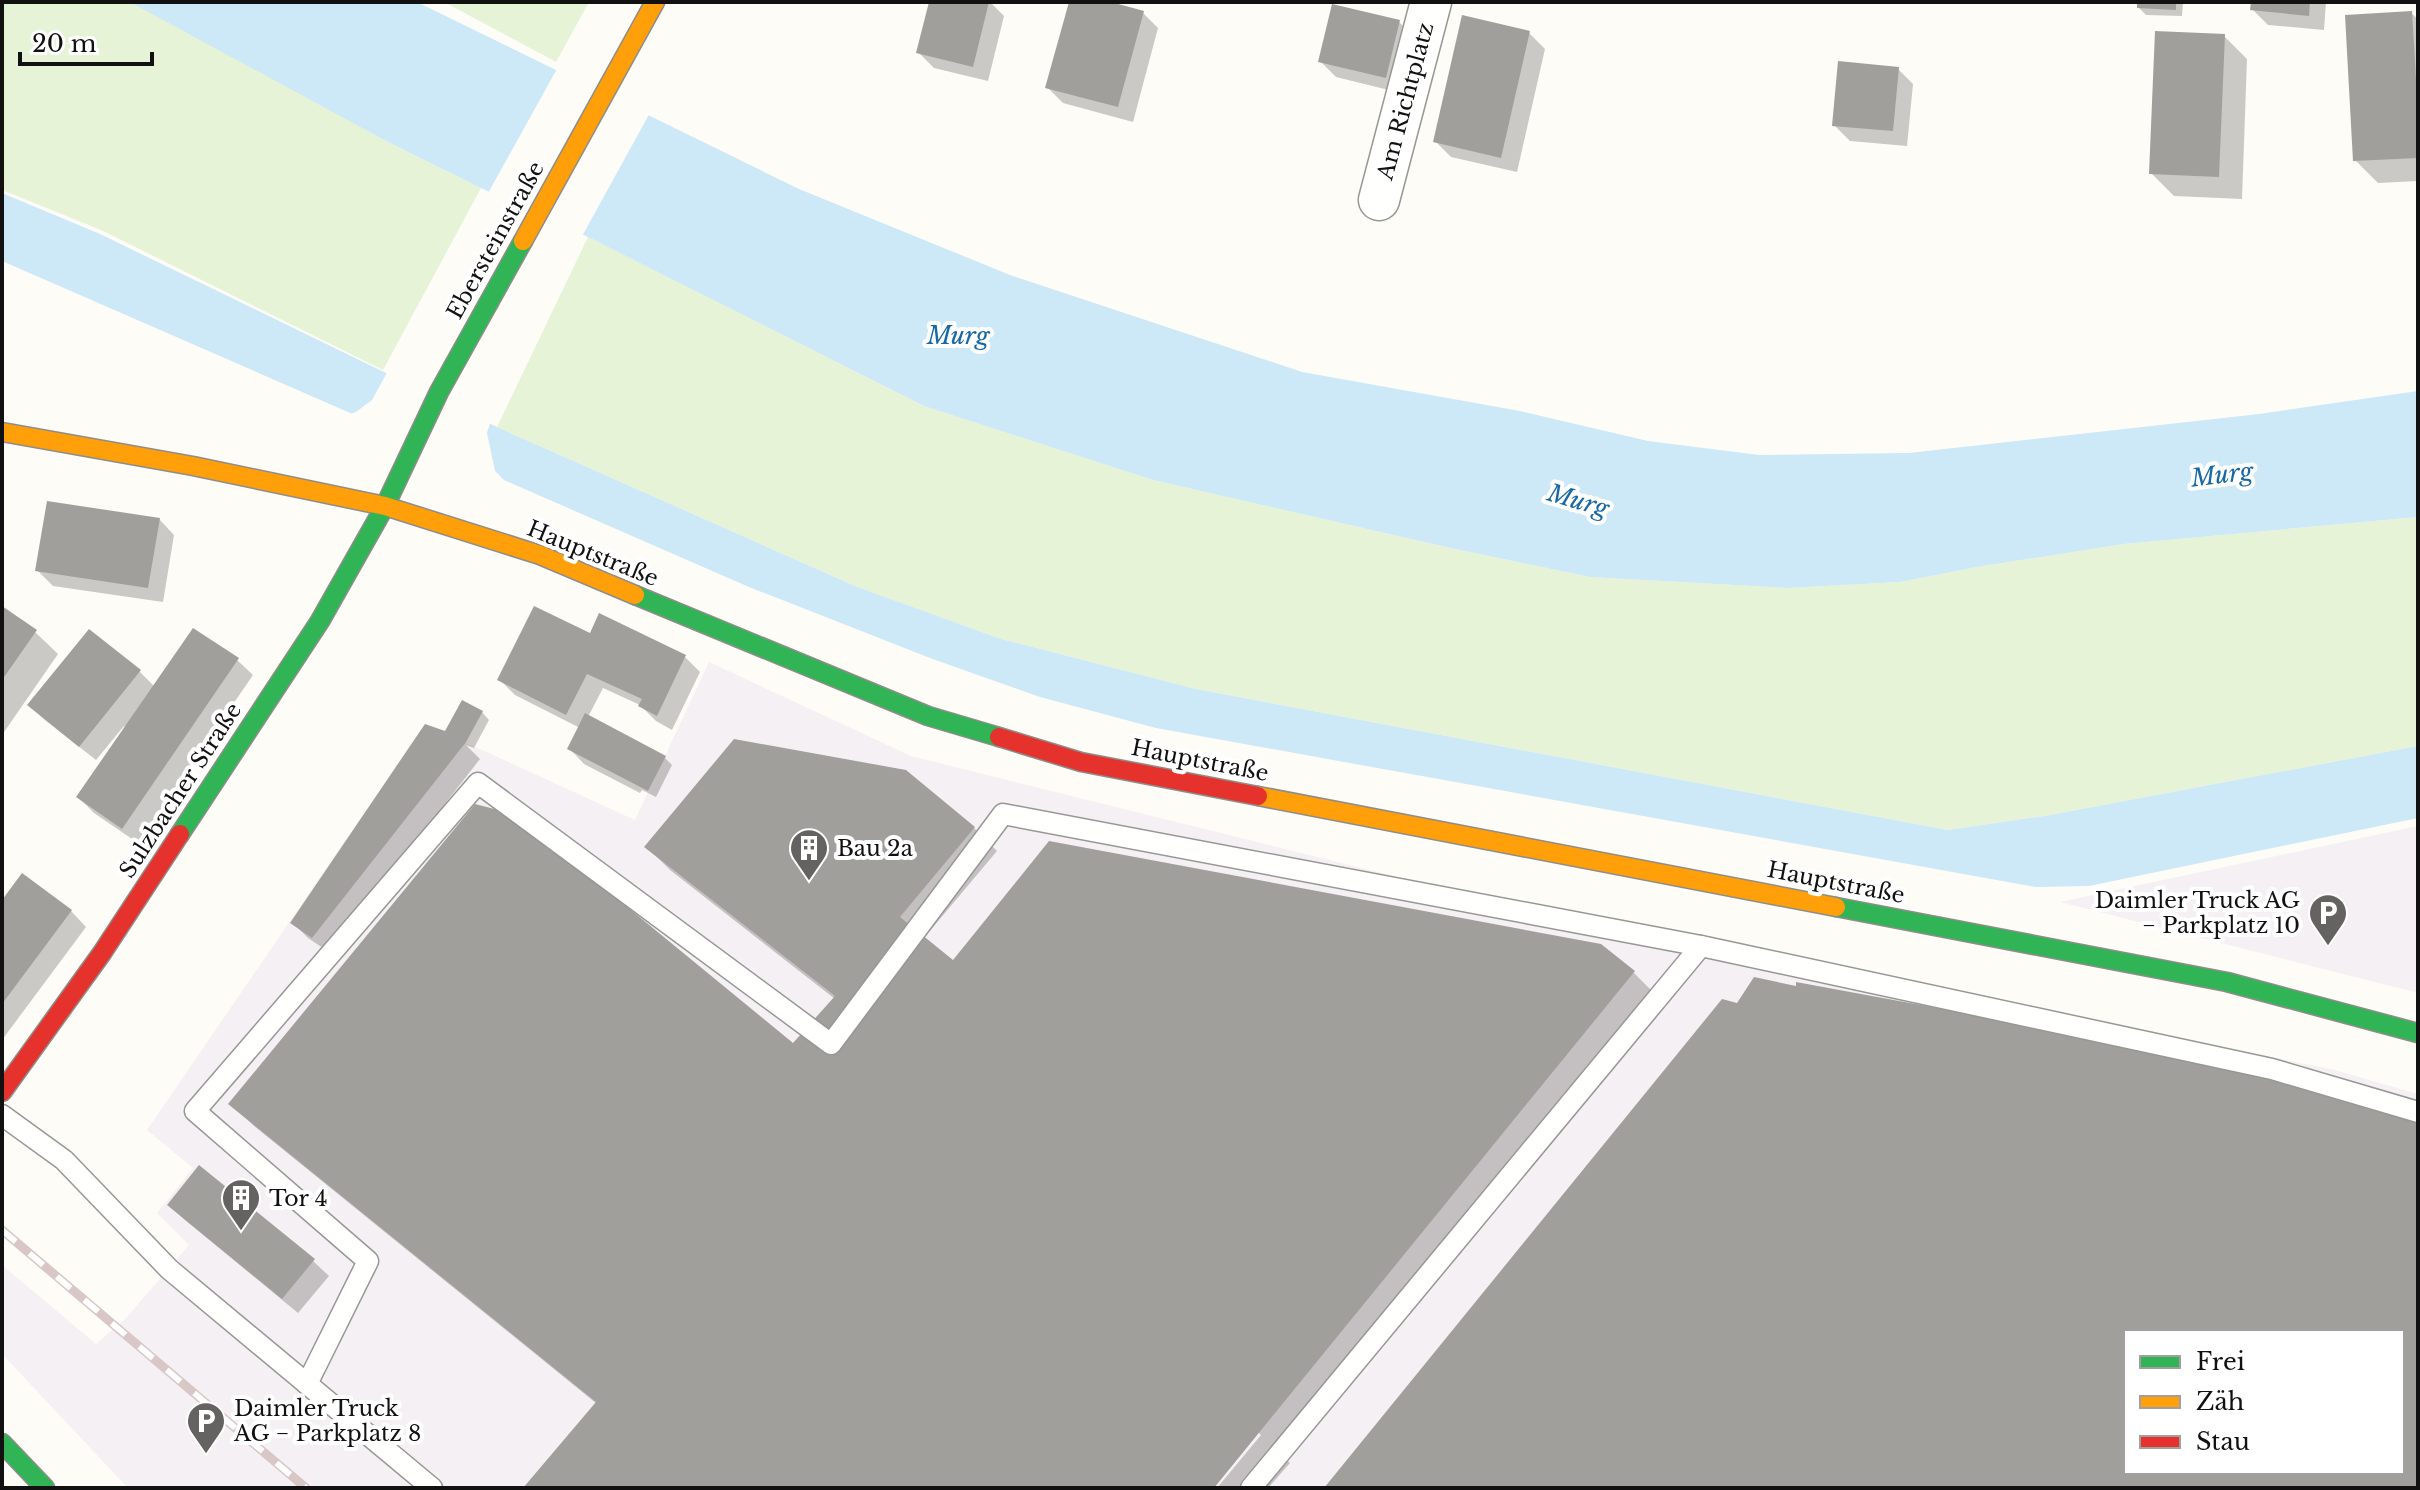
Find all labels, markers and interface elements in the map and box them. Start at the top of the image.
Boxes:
scale bar [20,16,152,66]
street label: Am Richtplatz [1371,19,1439,184]
text: 20 m [32,29,97,58]
street label: Ebersteinstraße [441,157,550,324]
water label: Murg [926,321,991,350]
water label: Murg [2188,456,2256,493]
water label: Murg [1543,478,1614,524]
street label: Hauptstraße [523,515,662,592]
street label: Sulzbacher Straße [114,698,247,883]
street label: Hauptstraße [1129,734,1271,787]
building icon: Bau 2a [788,827,830,882]
place label: Bau 2a [837,835,914,862]
street label: Hauptstraße [1765,856,1907,909]
place label: Daimler Truck AG − Parkplatz 10 [2095,887,2300,939]
parking icon: Daimler Truck AG − Parkplatz 10 [2307,892,2349,947]
building icon: Tor 4 [220,1177,262,1232]
place label: Tor 4 [269,1185,328,1212]
legend [2124,1330,2404,1474]
text: Frei [2196,1347,2245,1376]
text: Zäh [2196,1387,2244,1416]
place label: Daimler Truck AG − Parkplatz 8 [233,1395,421,1447]
parking icon: Daimler Truck AG − Parkplatz 8 [185,1400,227,1455]
text: Stau [2196,1427,2250,1456]

